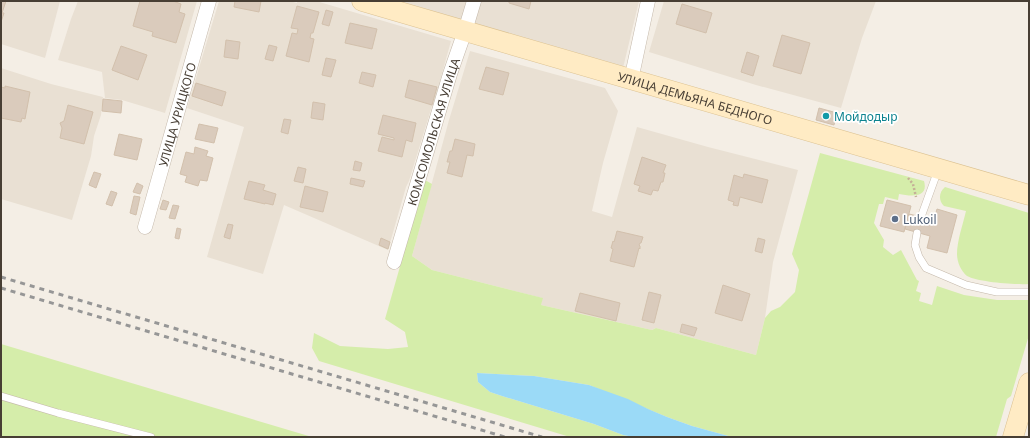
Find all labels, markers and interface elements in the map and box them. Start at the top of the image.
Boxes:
street label: КОМСОМОЛЬСКАЯ УЛИЦА [403,55,464,208]
street label: УЛИЦА УРИЦКОГО [154,60,200,168]
street label: УЛИЦА ДЕМЬЯНА БЕДНОГО [616,67,775,128]
place label: Мойдодыр [834,108,897,125]
marker: Мойдодыр [821,111,831,121]
place label: Lukoil [903,211,937,228]
marker: Lukoil [890,214,900,224]

